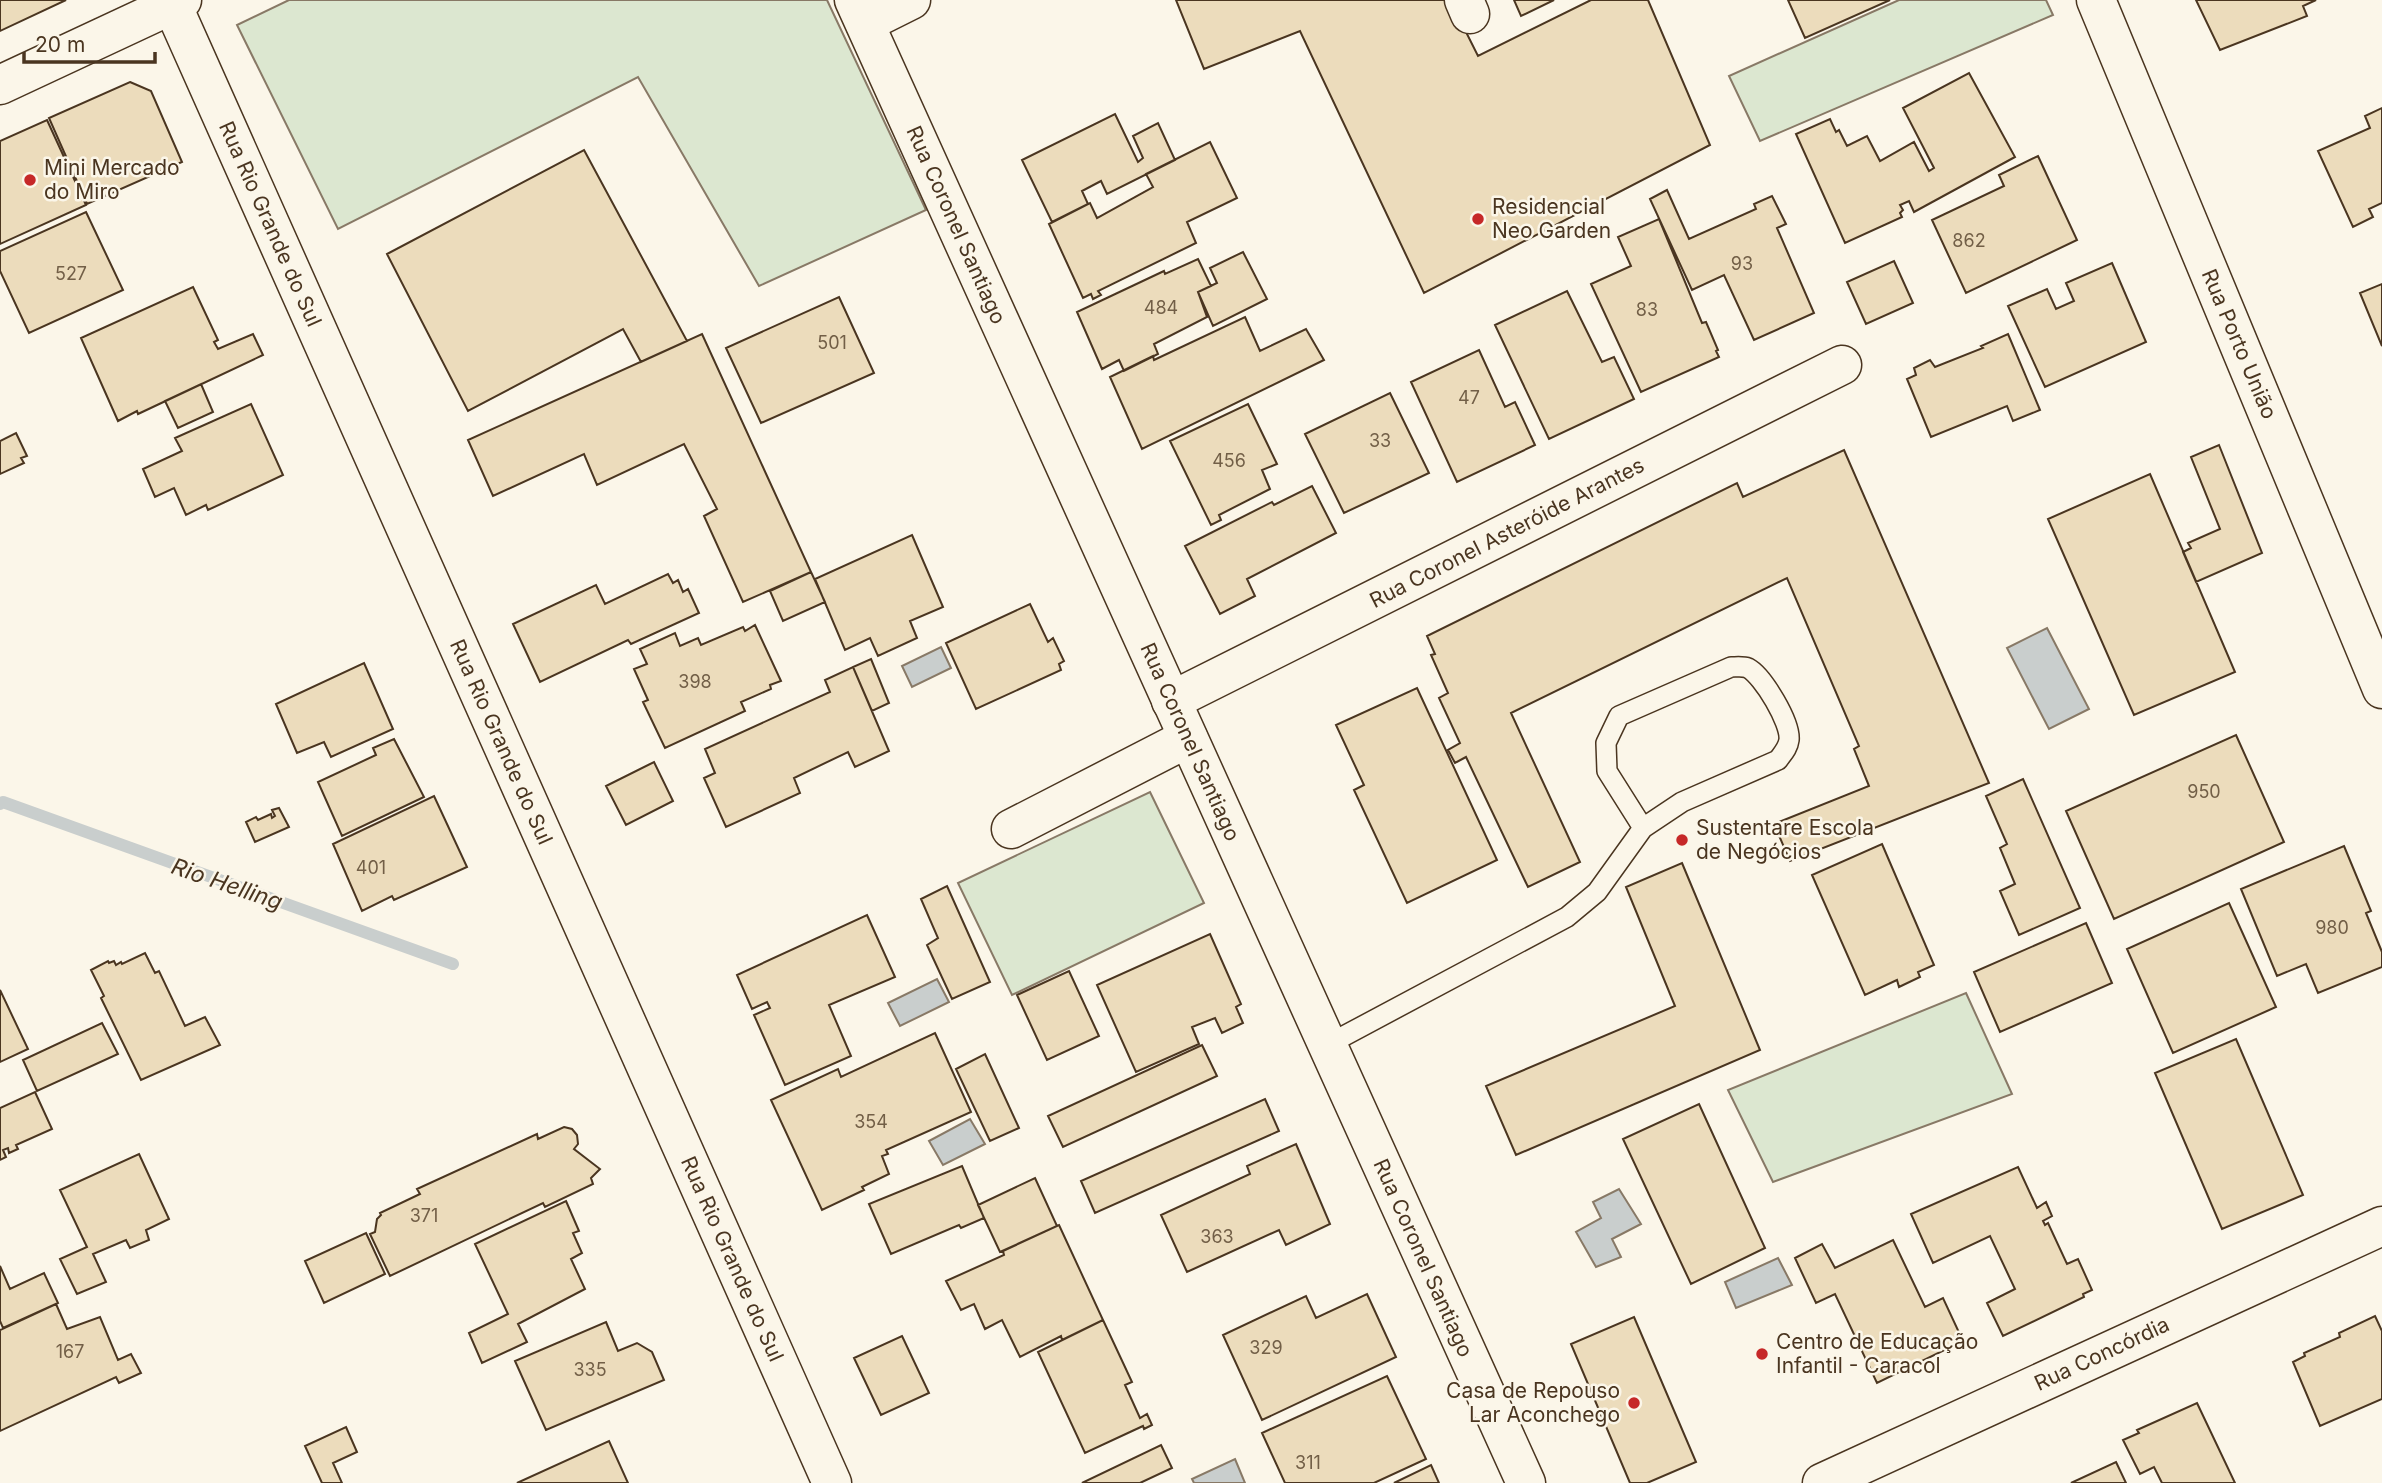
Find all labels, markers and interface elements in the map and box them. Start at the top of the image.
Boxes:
scale bar [24,21,156,65]
text: 20 m [35,32,85,57]
street label: Rua Rio Grande do Sul [214,117,327,330]
street label: Rua Coronel Santiago [901,122,1011,328]
place label: Mini Mercado do Miro [44,155,180,204]
marker: Mini Mercado do Miro [22,172,38,188]
place label: Residencial Neo Garden [1492,194,1611,243]
marker: Residencial Neo Garden [1470,211,1486,227]
house number: 862 [1952,230,1986,251]
house number: 93 [1731,253,1753,274]
house number: 527 [55,263,87,284]
street label: Rua Porto União [2197,265,2282,423]
house number: 484 [1144,297,1178,318]
house number: 83 [1636,299,1658,320]
house number: 501 [817,332,847,353]
house number: 47 [1458,387,1480,408]
house number: 33 [1369,430,1391,451]
house number: 456 [1212,450,1246,471]
street label: Rua Coronel Asteróide Arantes [1365,452,1648,613]
street label: Rua Rio Grande do Sul [445,635,558,848]
street label: Rua Coronel Santiago [1135,639,1245,845]
house number: 398 [678,671,712,692]
house number: 950 [2187,781,2221,802]
place label: Sustentare Escola de Negócios [1696,815,1874,864]
marker: Sustentare Escola de Negócios [1674,832,1690,848]
water label: Rio Helling [168,852,286,916]
house number: 401 [356,857,386,878]
house number: 980 [2315,917,2349,938]
house number: 354 [854,1111,888,1132]
street label: Rua Rio Grande do Sul [676,1152,789,1365]
street label: Rua Coronel Santiago [1368,1155,1478,1361]
house number: 371 [410,1205,438,1226]
house number: 363 [1200,1226,1234,1247]
street label: Rua Concórdia [2030,1311,2173,1396]
place label: Centro de Educação Infantil - Caracol [1776,1329,1978,1378]
house number: 329 [1249,1337,1283,1358]
house number: 167 [56,1341,84,1362]
marker: Centro de Educação Infantil - Caracol [1754,1346,1770,1362]
house number: 335 [573,1359,607,1380]
place label: Casa de Repouso Lar Aconchego [1446,1378,1620,1427]
marker: Casa de Repouso Lar Aconchego [1626,1395,1642,1411]
house number: 311 [1295,1452,1321,1473]

